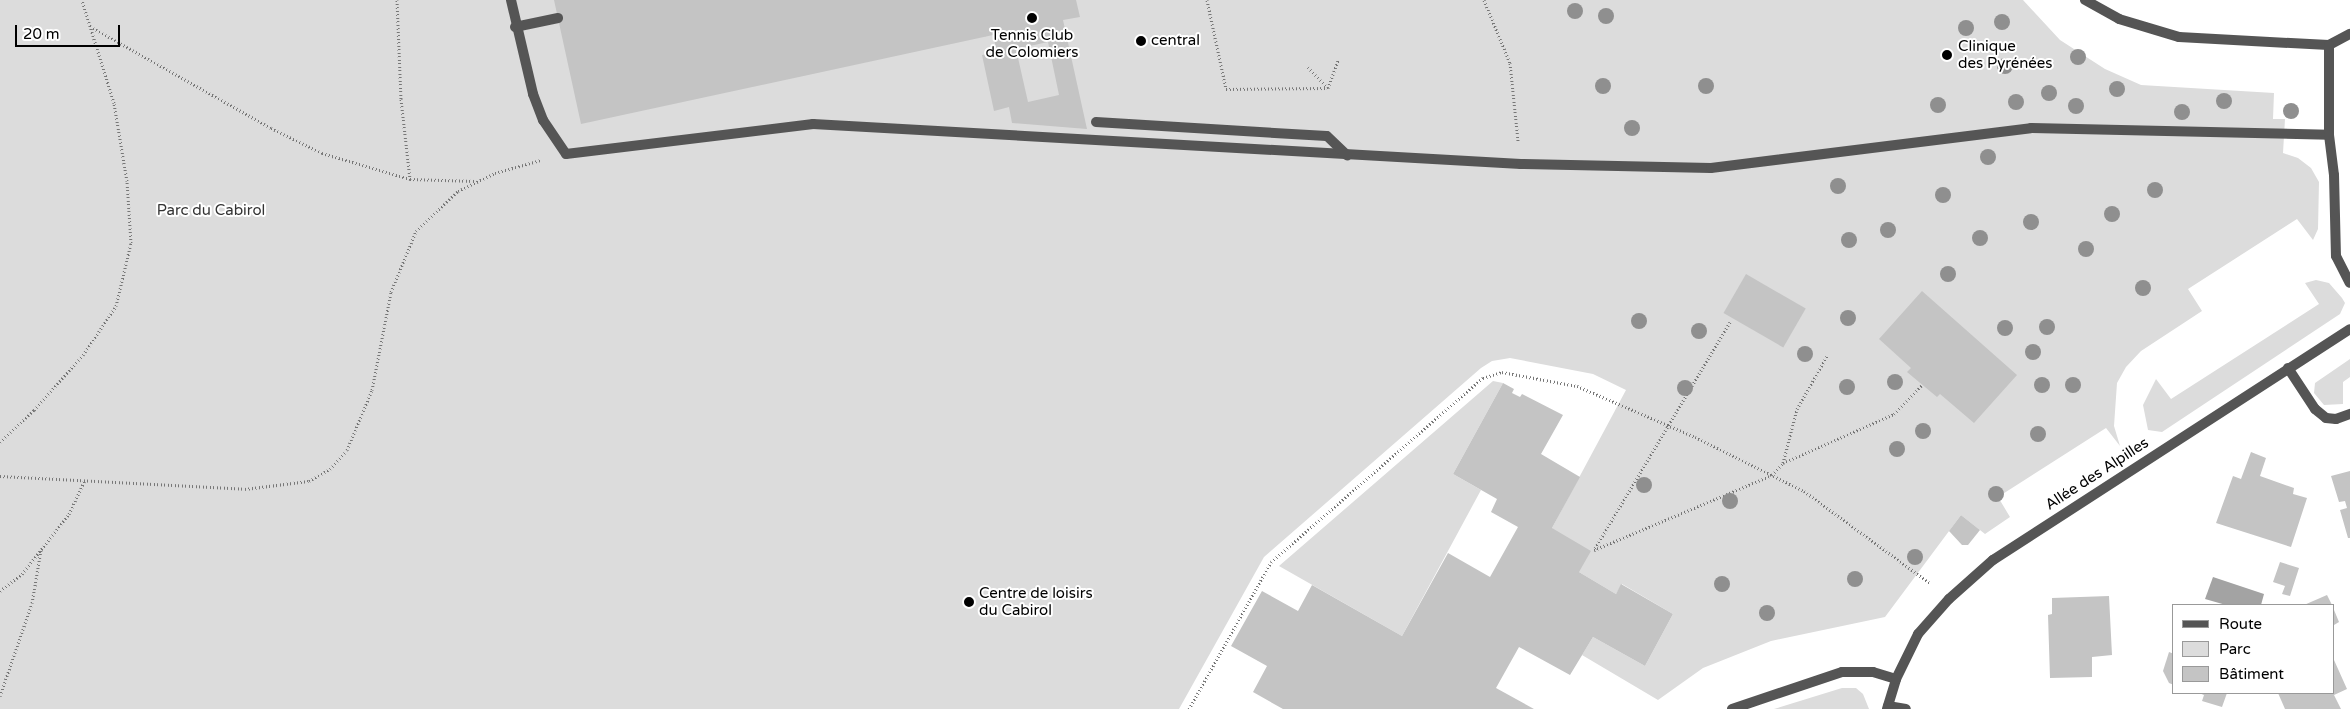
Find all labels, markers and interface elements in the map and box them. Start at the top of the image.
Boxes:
marker: Tennis Club de Colomiers [1026,12,1038,24]
scale bar [18,15,122,47]
text: 20 m [23,25,60,43]
place label: Tennis Club de Colomiers [986,26,1078,61]
place label: central [1151,32,1200,50]
marker: central [1135,35,1147,47]
place label: Clinique des Pyrénées [1958,37,2053,72]
marker: Clinique des Pyrénées [1940,48,1954,62]
park label: Parc du Cabirol [157,202,265,220]
street label: Allée des Alpilles [2042,434,2152,514]
place label: Centre de loisirs du Cabirol [979,584,1093,619]
marker: Centre de loisirs du Cabirol [963,596,975,608]
legend [2172,604,2335,694]
text: Route [2219,615,2262,633]
text: Parc [2219,640,2251,658]
text: Bâtiment [2219,665,2284,683]

